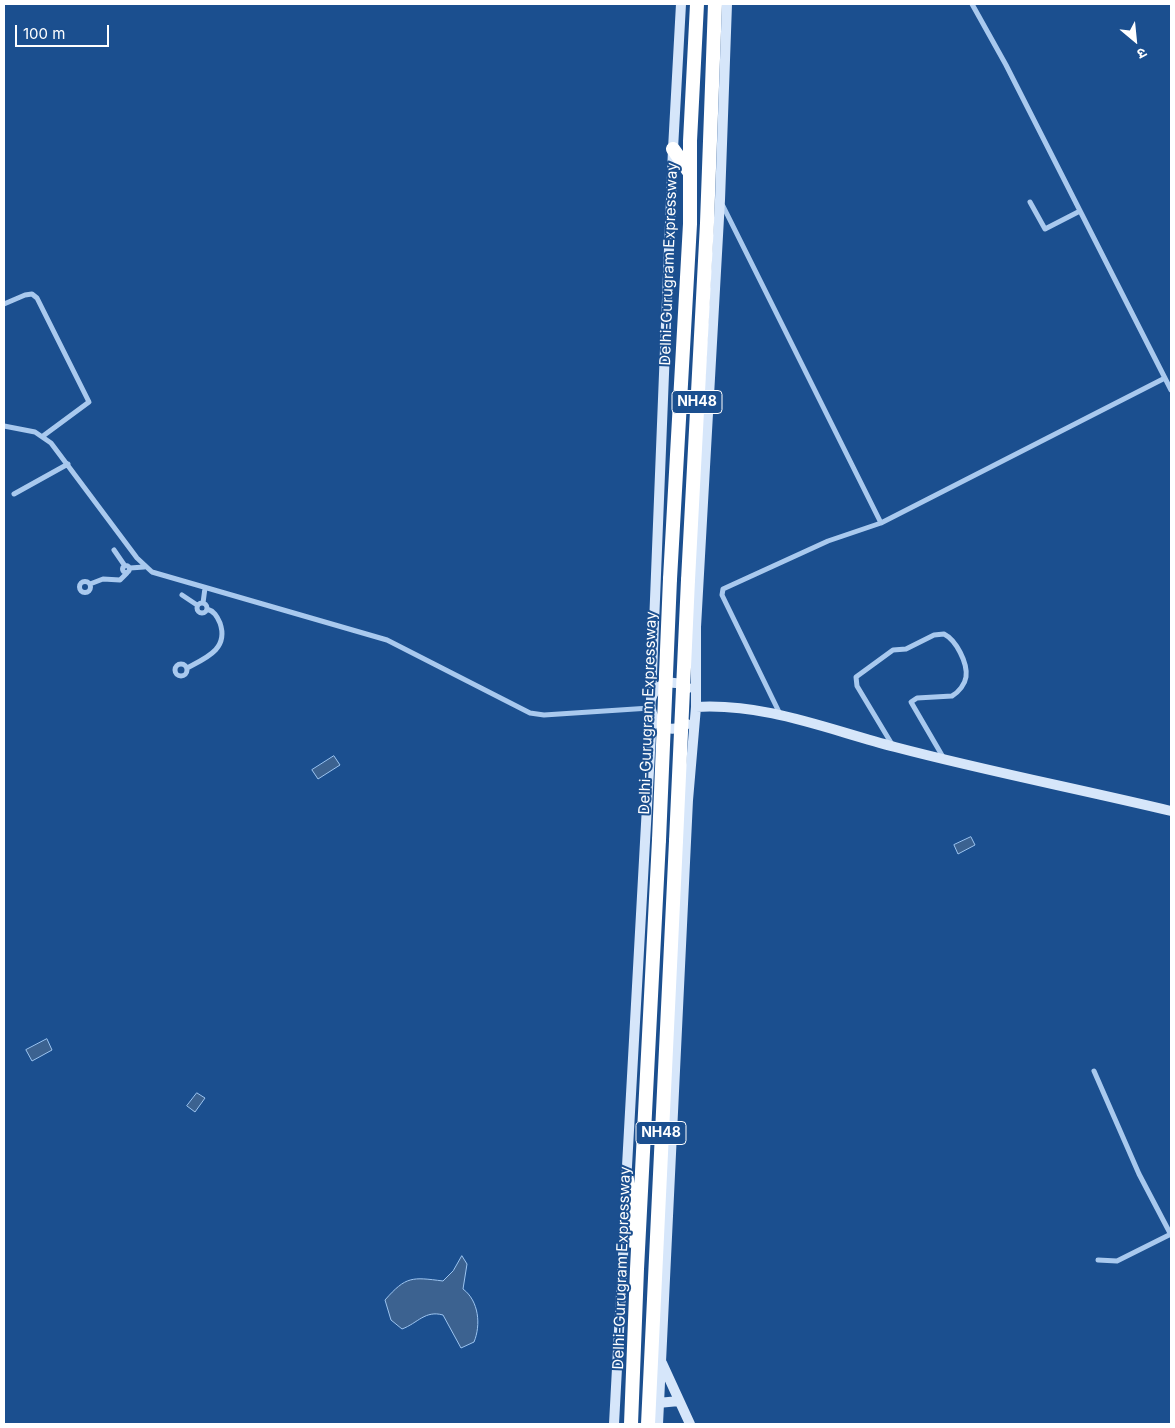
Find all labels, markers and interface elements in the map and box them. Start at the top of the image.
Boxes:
scale bar [18,15,111,47]
north arrow [1110,15,1160,65]
text: 100 m [23,24,65,43]
text: उ [1135,44,1150,63]
street label: Delhi-Gurugram Expressway [656,162,682,366]
road number: NH48 [672,391,722,414]
street label: Delhi-Gurugram Expressway [635,611,661,815]
road number: NH48 [636,1122,686,1144]
street label: Delhi-Gurugram Expressway [609,1166,635,1370]

